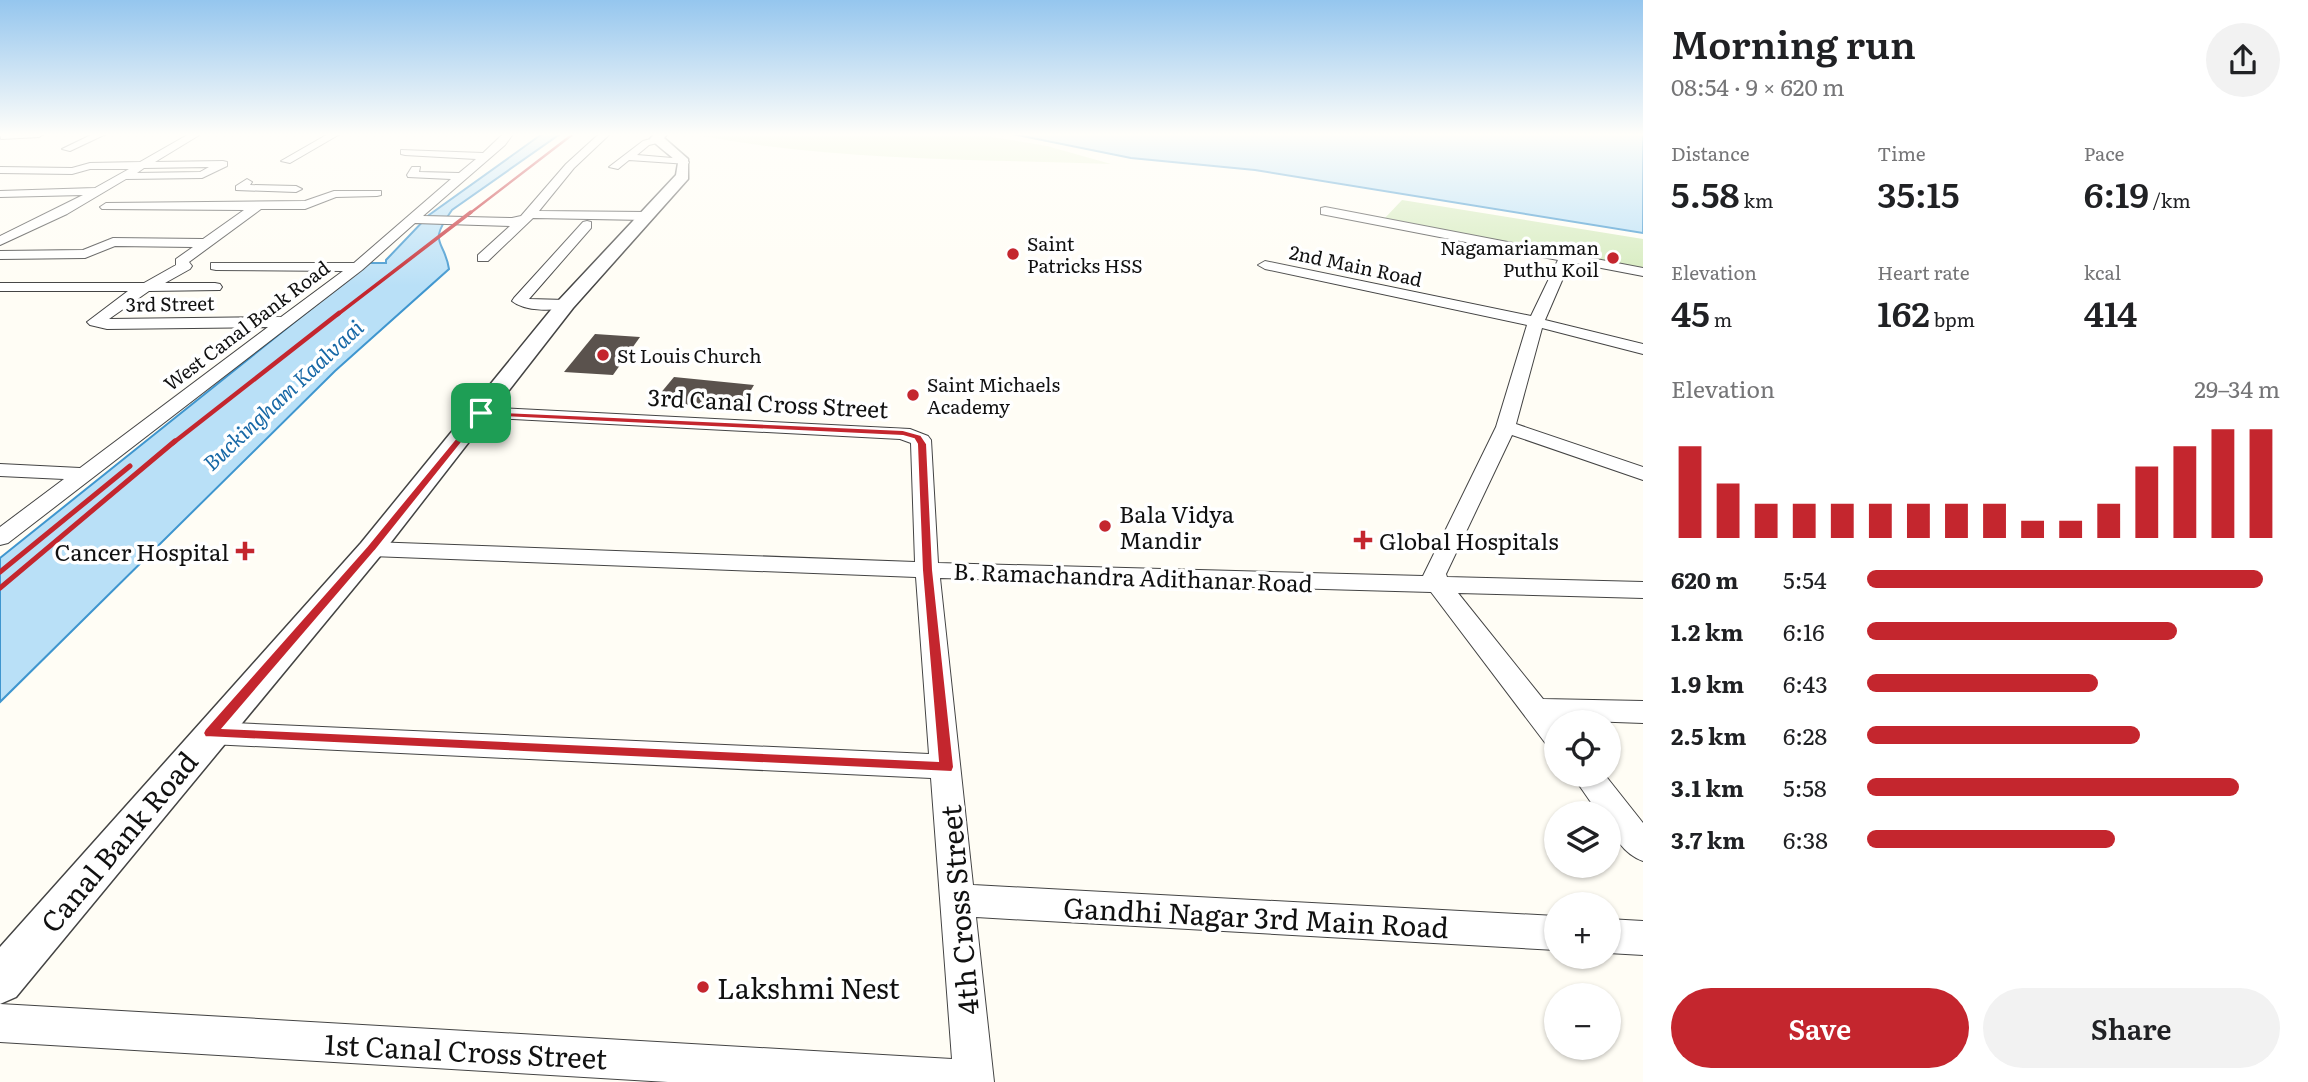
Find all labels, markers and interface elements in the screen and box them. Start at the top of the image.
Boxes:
text: Morning run [1671,14,1916,71]
button: share [2206,23,2280,97]
text: 08:54 · 9 × 620 m [1671,69,1845,103]
text: Distance [1671,139,1750,167]
text: Time [1877,139,1926,167]
text: Pace [2084,139,2124,167]
text: 5.58 [1671,167,1740,219]
text: 35:15 [1877,167,1959,219]
text: 6:19 [2084,167,2149,219]
text: km [1740,186,1773,214]
text: /km [2149,186,2191,214]
place label: Saint Patricks HSS [1027,229,1143,279]
place label: Nagamariamman Puthu Koil [1440,233,1599,283]
street label: 2nd Main Road [1287,237,1425,293]
marker: Saint Patricks HSS [1005,246,1021,262]
marker: Nagamariamman Puthu Koil [1605,250,1621,266]
street label: West Canal Bank Road [157,253,335,397]
text: Elevation [1671,258,1757,286]
text: Heart rate [1877,258,1970,286]
text: kcal [2084,258,2121,286]
text: 45 [1671,286,1710,338]
text: 162 [1877,286,1930,338]
text: 414 [2084,286,2137,338]
street label: 3rd Street [125,288,215,318]
text: m [1710,305,1732,333]
text: bpm [1930,305,1975,333]
water label: Buckingham Kaalvaai [195,311,370,477]
place label: St Louis Church [617,341,762,369]
marker: St Louis Church [595,347,611,363]
place label: Saint Michaels Academy [927,370,1060,420]
text: Elevation [1671,371,1775,405]
text: 29–34 m [2194,371,2280,405]
street label: 3rd Canal Cross Street [647,379,890,425]
pin [451,383,511,443]
marker: Saint Michaels Academy [905,387,921,403]
icon: arrive [462,394,500,432]
place label: Bala Vidya Mandir [1119,496,1235,556]
marker: Bala Vidya Mandir [1097,518,1113,534]
place label: Global Hospitals [1379,523,1559,557]
marker: Global Hospitals [1353,530,1373,550]
place label: Cancer Hospital [54,534,229,568]
marker: Cancer Hospital [235,541,255,561]
street label: B. Ramachandra Adithanar Road [953,553,1313,599]
text: 620 m [1671,562,1738,596]
text: 5:54 [1783,562,1827,596]
text: 1.2 km [1671,614,1743,648]
text: 6:16 [1783,614,1825,648]
text: 1.9 km [1671,666,1744,700]
text: 6:43 [1783,666,1828,700]
map controls [1544,710,1621,1060]
button: locate [1544,710,1621,787]
text: 2.5 km [1671,718,1746,752]
text: 6:28 [1783,718,1827,752]
street label: Canal Bank Road [30,741,206,941]
text: 3.1 km [1671,770,1744,804]
text: 5:58 [1783,770,1827,804]
button: layers [1544,801,1621,878]
street label: 4th Cross Street [928,803,988,1017]
text: 3.7 km [1671,822,1745,856]
text: 6:38 [1783,822,1828,856]
street label: Gandhi Nagar 3rd Main Road [1062,885,1450,947]
button: + [1544,892,1621,969]
place label: Lakshmi Nest [717,966,900,1008]
marker: Lakshmi Nest [695,979,711,995]
button: − [1544,983,1621,1060]
button: Save [1671,988,1969,1068]
button: Share [1983,988,2280,1068]
street label: 1st Canal Cross Street [324,1022,609,1078]

